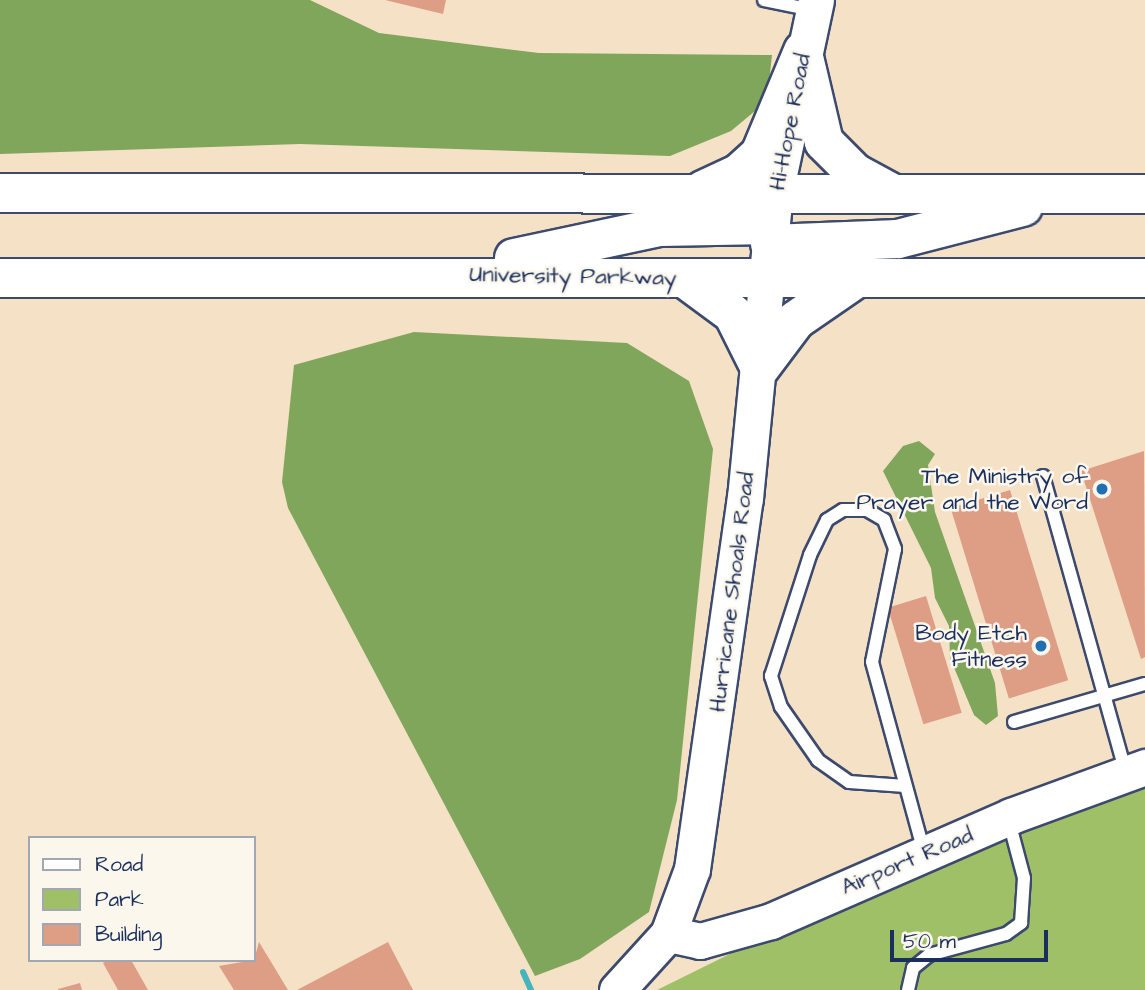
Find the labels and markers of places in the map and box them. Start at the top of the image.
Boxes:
place label: The Ministry of Prayer and the Word [856,462,1088,516]
marker: The Ministry of Prayer and the Word [1094,481,1110,497]
place label: Body Etch Fitness [915,619,1027,673]
marker: Body Etch Fitness [1033,638,1049,654]

